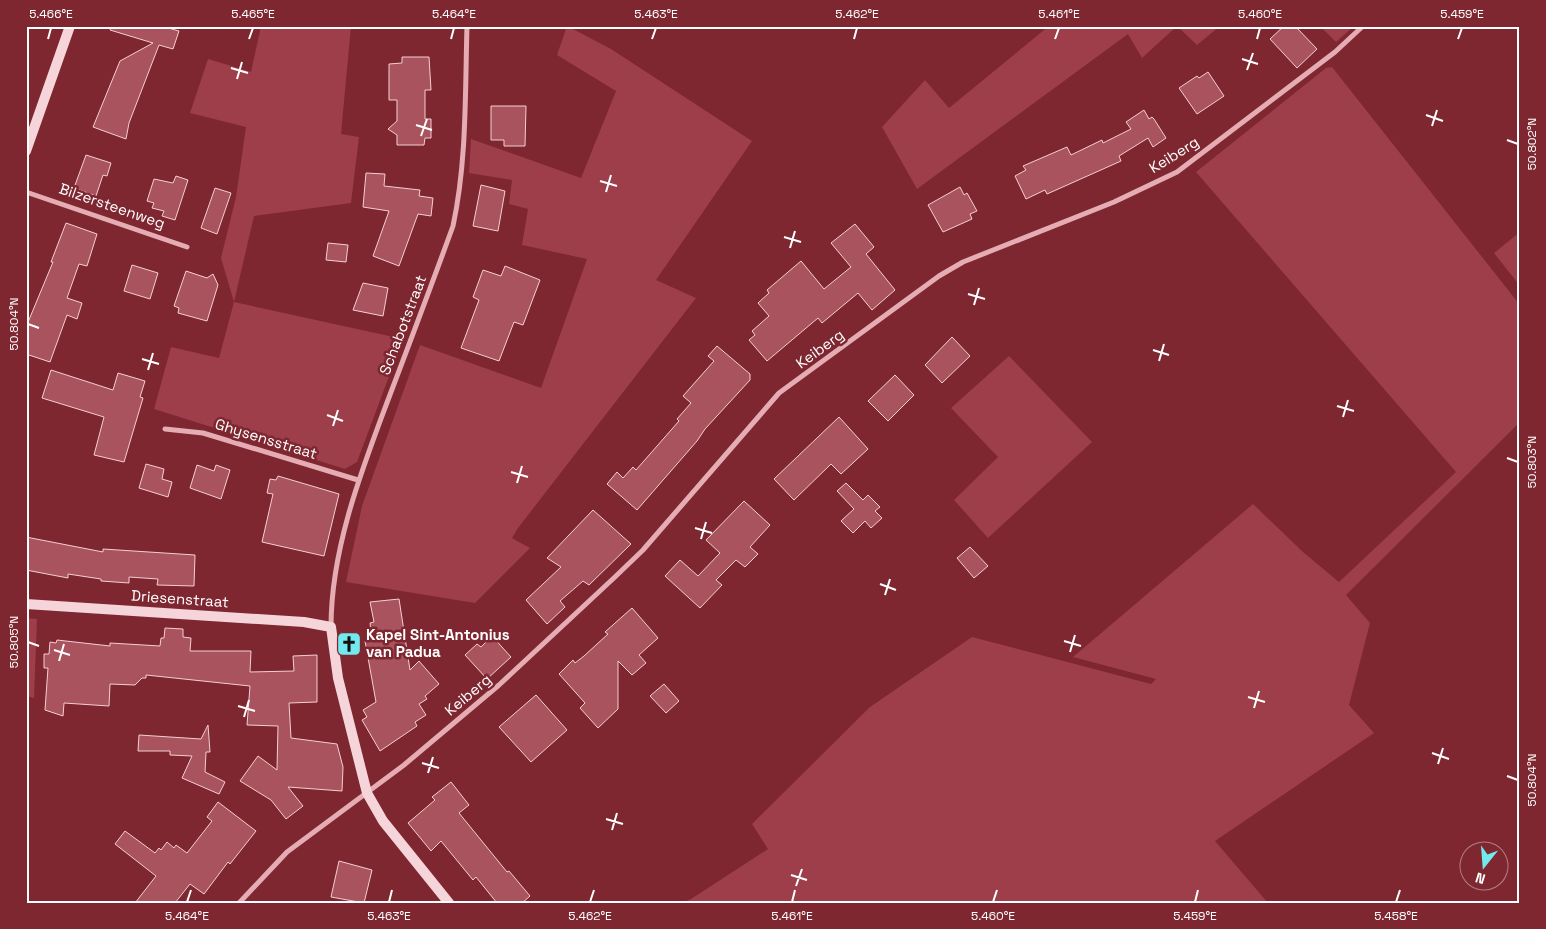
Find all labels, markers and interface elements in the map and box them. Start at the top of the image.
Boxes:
text: 5.466°E [29,6,73,22]
text: 5.465°E [231,6,275,22]
text: 5.464°E [432,6,476,22]
text: 5.463°E [634,6,678,22]
text: 5.462°E [835,6,879,22]
text: 5.461°E [1038,6,1080,22]
text: 5.460°E [1238,6,1282,22]
text: 5.459°E [1440,6,1484,22]
text: 50.802°N [1524,118,1540,170]
street label: Keiberg [1145,132,1202,177]
street label: Bilzersteenweg [57,179,168,233]
street label: Schabotstraat [375,272,430,377]
text: 50.804°N [6,298,22,350]
street label: Keiberg [792,325,848,372]
street label: Ghysensstraat [213,414,320,463]
text: 50.803°N [1524,436,1540,488]
street label: Driesenstraat [131,586,230,611]
text: 50.805°N [6,616,22,668]
place label: Kapel Sint-Antonius van Padua [366,625,510,661]
church icon: Kapel Sint-Antonius van Padua [336,631,362,657]
street label: Keiberg [441,670,495,720]
text: 50.804°N [1524,754,1540,806]
north arrow [1458,842,1508,892]
text: N [1473,868,1487,888]
text: 5.464°E [165,908,209,924]
text: 5.463°E [367,908,411,924]
text: 5.462°E [568,908,612,924]
text: 5.461°E [771,908,813,924]
text: 5.460°E [971,908,1015,924]
text: 5.459°E [1173,908,1217,924]
text: 5.458°E [1374,908,1418,924]

